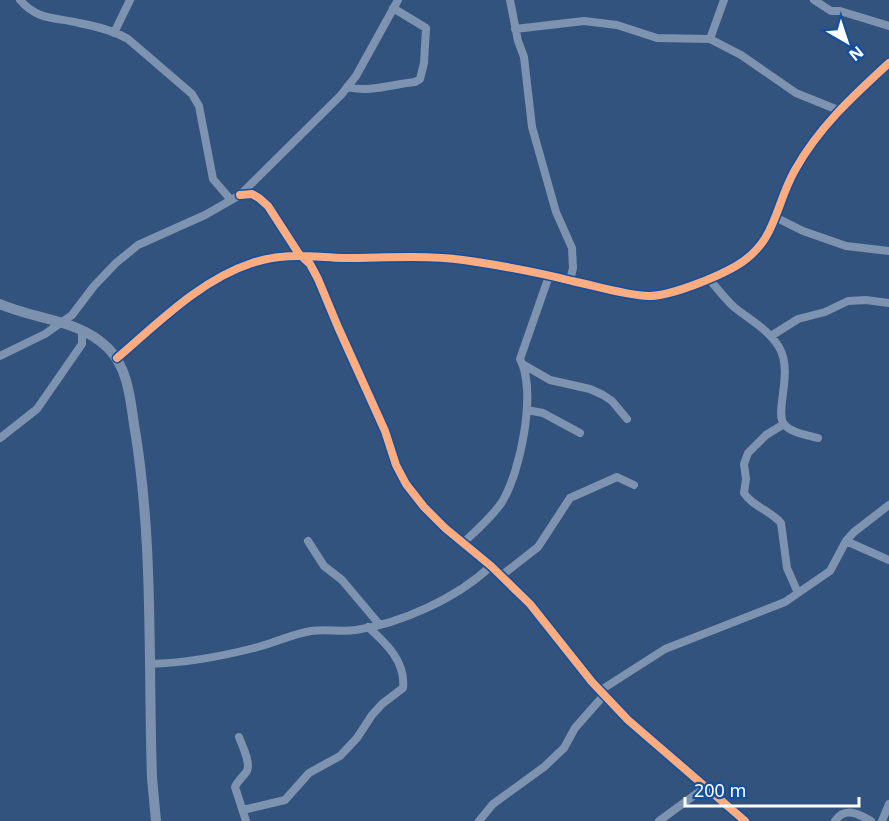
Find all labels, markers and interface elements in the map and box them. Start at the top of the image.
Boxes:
north arrow [817,12,877,72]
text: N [844,41,868,66]
scale bar [685,770,859,808]
text: 200 m [694,778,746,802]

